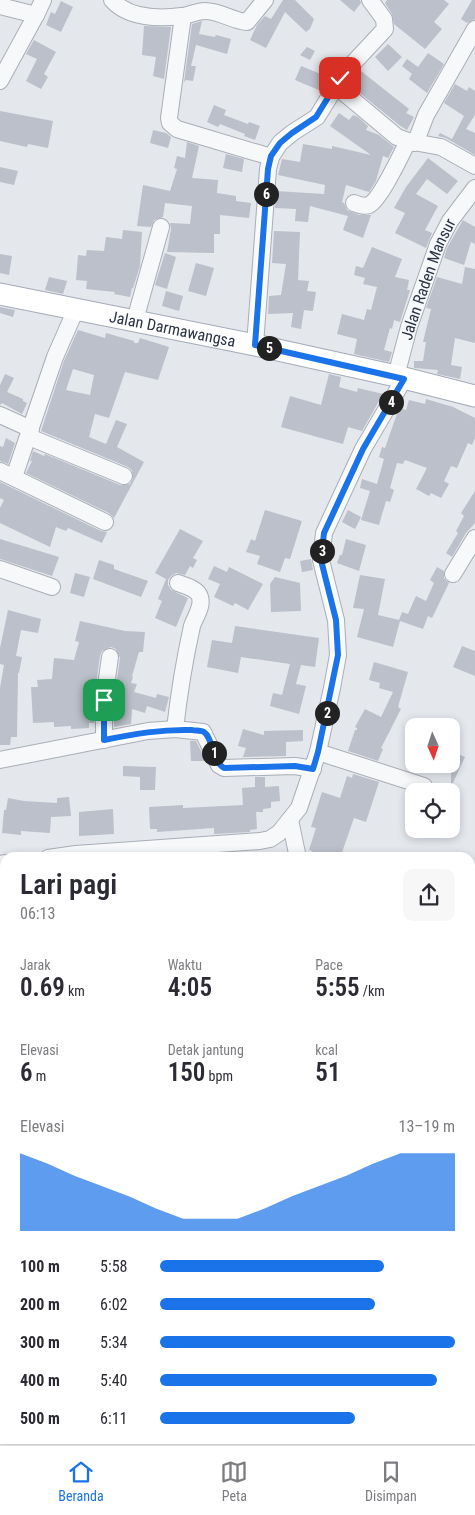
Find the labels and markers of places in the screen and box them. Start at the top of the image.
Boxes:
pin [319,57,361,99]
pin: 6 [254,182,278,206]
pin: 5 [256,336,282,360]
pin: 4 [378,390,404,414]
pin: 3 [310,538,334,564]
pin [83,679,125,721]
pin: 2 [314,700,340,726]
pin: 1 [202,740,226,766]

